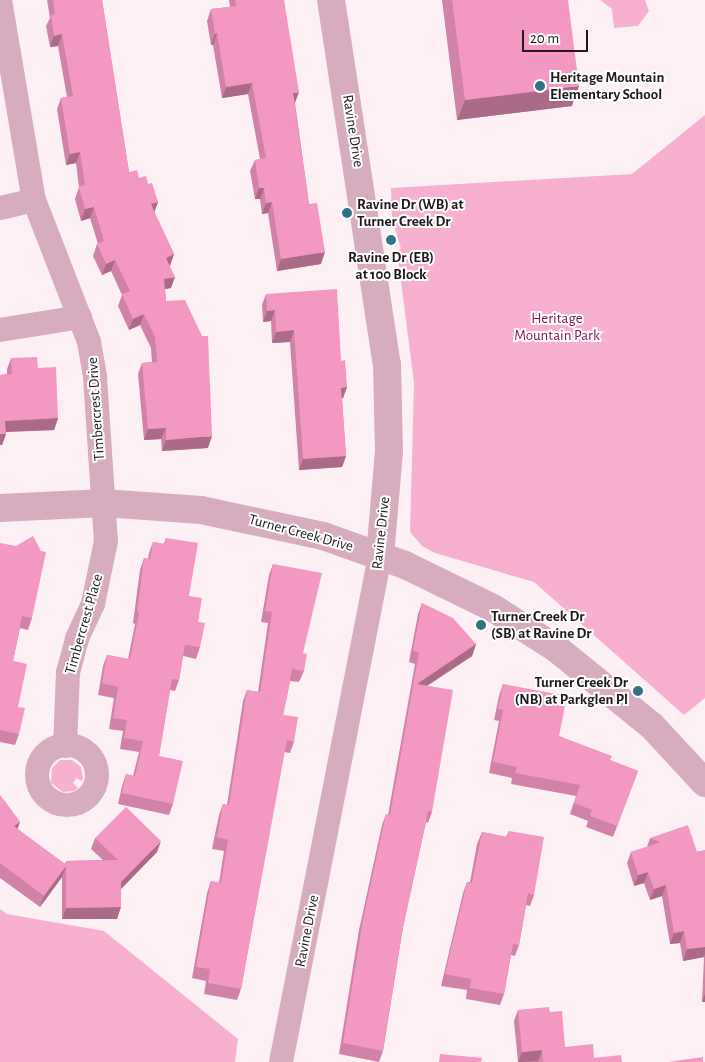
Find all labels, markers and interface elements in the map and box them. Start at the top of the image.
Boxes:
scale bar [525,20,591,52]
text: 20 m [530,31,559,46]
place label: Heritage Mountain Elementary School [550,68,664,103]
marker: Heritage Mountain Elementary School [534,80,546,92]
street label: Ravine Drive [338,94,368,168]
place label: Ravine Dr (WB) at Turner Creek Dr [357,195,464,230]
marker: Ravine Dr (WB) at Turner Creek Dr [341,207,353,219]
marker: Ravine Dr (EB) at 100 Block [385,234,397,246]
place label: Ravine Dr (EB) at 100 Block [348,248,434,283]
park label: Heritage Mountain Park [514,309,600,344]
street label: Timbercrest Drive [83,357,109,461]
street label: Ravine Drive [368,496,394,570]
street label: Turner Creek Drive [247,510,355,556]
street label: Timbercrest Place [61,572,107,676]
place label: Turner Creek Dr (SB) at Ravine Dr [491,607,592,642]
marker: Turner Creek Dr (SB) at Ravine Dr [475,619,487,631]
place label: Turner Creek Dr (NB) at Parkglen Pl [515,673,628,708]
marker: Turner Creek Dr (NB) at Parkglen Pl [632,685,644,697]
street label: Ravine Drive [291,893,323,969]

